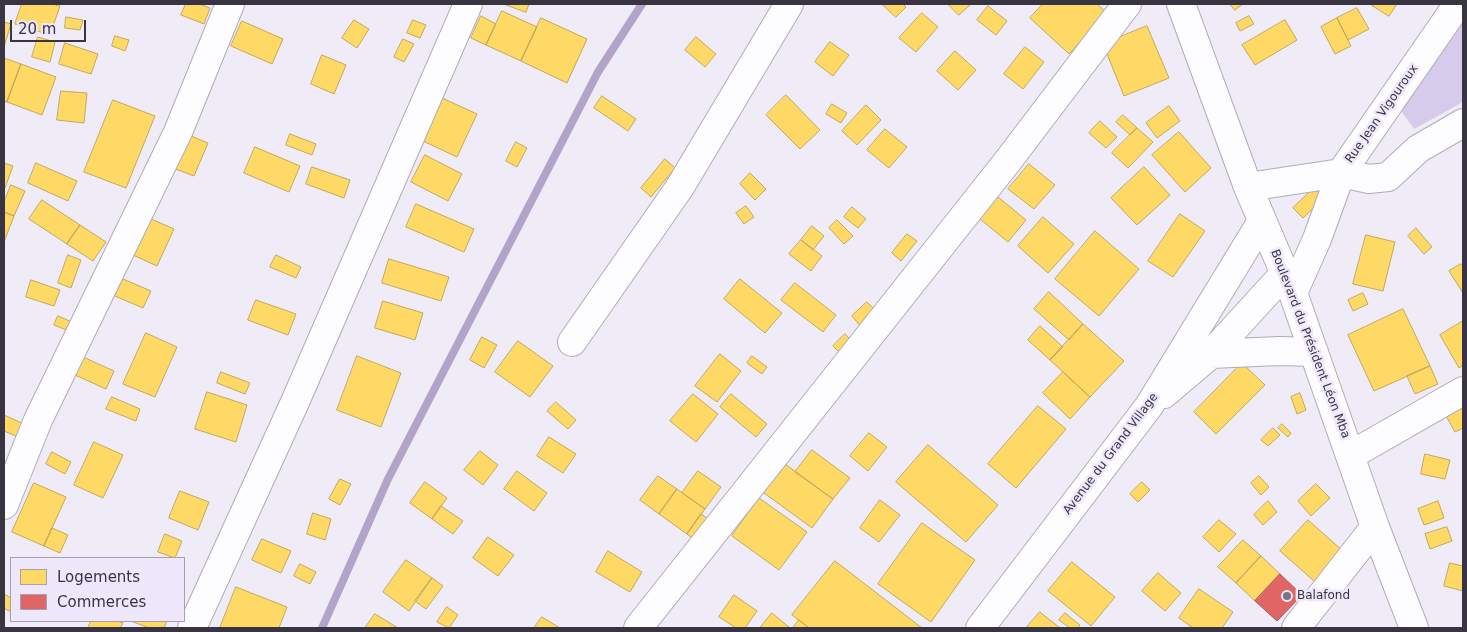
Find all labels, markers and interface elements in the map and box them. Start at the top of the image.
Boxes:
scale bar [12,10,89,42]
text: 20 m [18,20,56,38]
street label: Rue Jean Vigouroux [1343,62,1421,166]
street label: Boulevard du Président Léon Mba [1267,247,1353,441]
street label: Avenue du Grand Village [1061,390,1161,518]
legend [10,557,185,622]
text: Logements [57,568,140,586]
place label: Balafond [1297,589,1350,603]
marker: Balafond [1281,590,1293,602]
text: Commerces [57,593,146,611]

